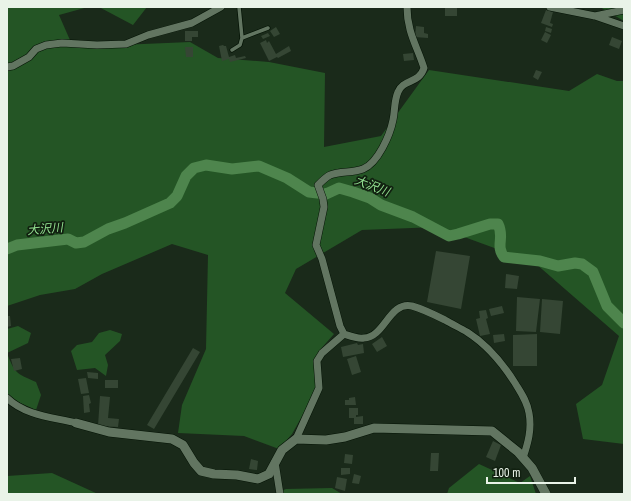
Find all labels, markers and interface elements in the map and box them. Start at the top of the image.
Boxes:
water label: 大沢川 [352,172,394,201]
water label: 大沢川 [26,219,66,239]
scale bar [487,459,575,485]
text: 100 m [493,465,520,481]

